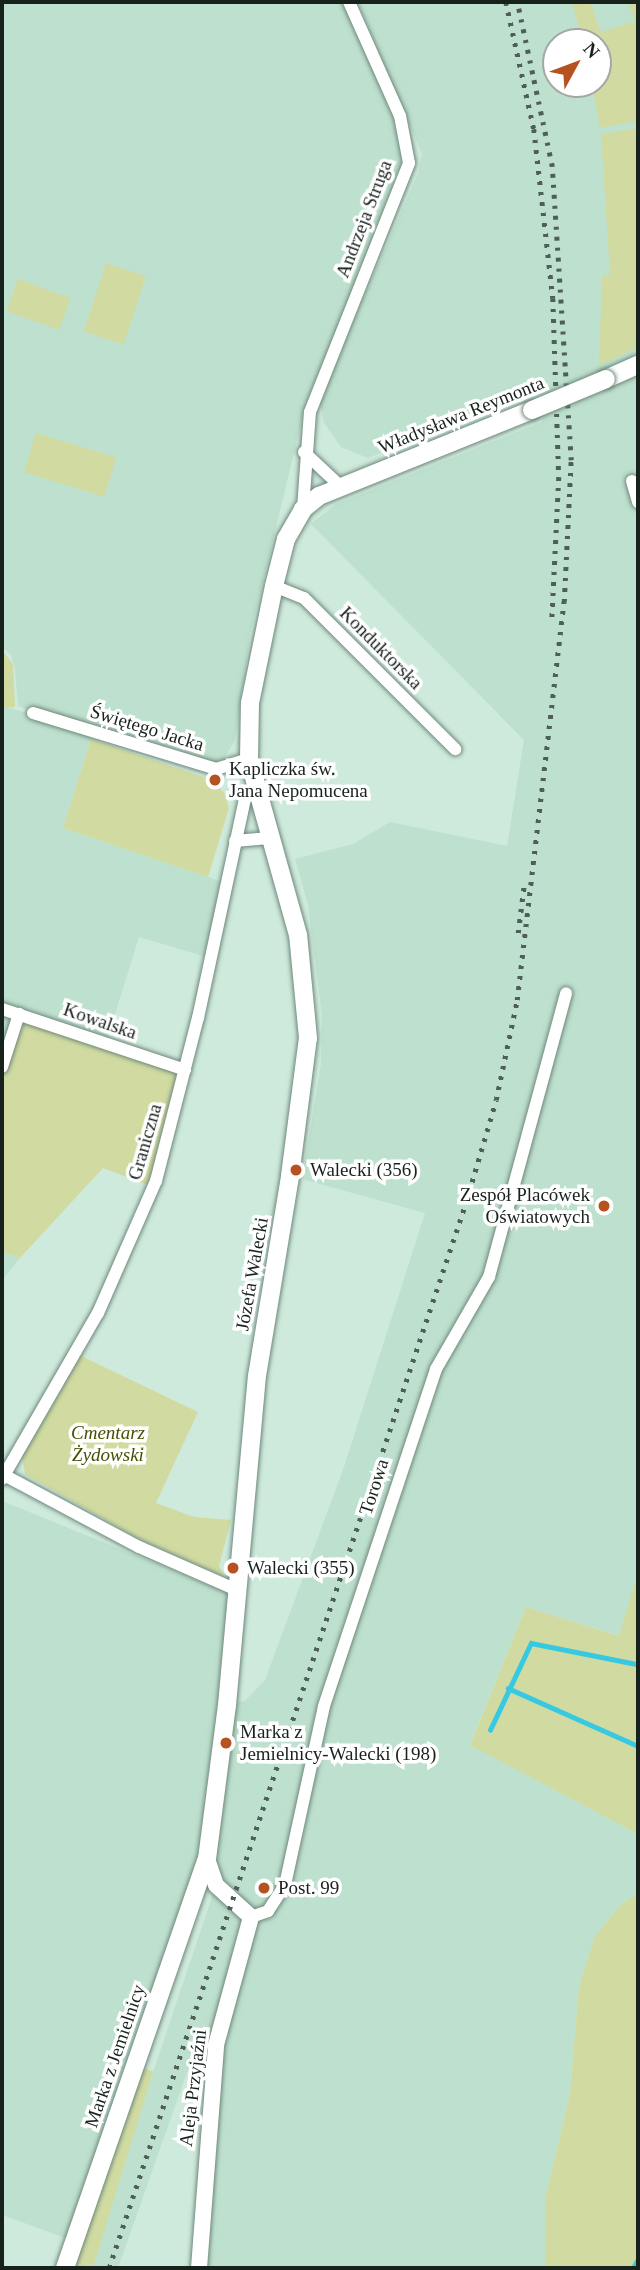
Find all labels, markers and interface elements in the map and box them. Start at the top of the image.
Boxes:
north arrow [542,28,612,98]
text: N [579,38,604,62]
street label: Andrzeja Struga [331,157,397,281]
street label: Władysława Reymonta [375,371,547,459]
street label: Konduktorska [335,602,427,694]
street label: Świętego Jacka [87,700,207,756]
place label: Kapliczka św. Jana Nepomucena [229,758,368,802]
marker: Kapliczka św. Jana Nepomucena [207,772,223,788]
street label: Kowalska [60,998,140,1044]
street label: Graniczna [123,1101,167,1183]
place label: Walecki (356) [310,1159,418,1181]
marker: Walecki (356) [288,1162,304,1178]
place label: Zespół Placówek Oświatowych [460,1184,590,1228]
marker: Zespół Placówek Oświatowych [596,1198,612,1214]
street label: Józefa Walecki [231,1215,273,1333]
park label: Cmentarz Żydowski [71,1422,145,1466]
street label: Torowa [354,1456,394,1518]
place label: Walecki (355) [247,1557,355,1579]
marker: Walecki (355) [225,1560,241,1576]
place label: Marka z Jemielnicy-Walecki (198) [240,1721,436,1765]
marker: Marka z Jemielnicy-Walecki (198) [218,1735,234,1751]
place label: Post. 99 [278,1877,339,1899]
marker: Post. 99 [256,1880,272,1896]
street label: Marka z Jemielnicy [80,1981,150,2131]
street label: Aleja Przyjaźni [175,2028,211,2148]

